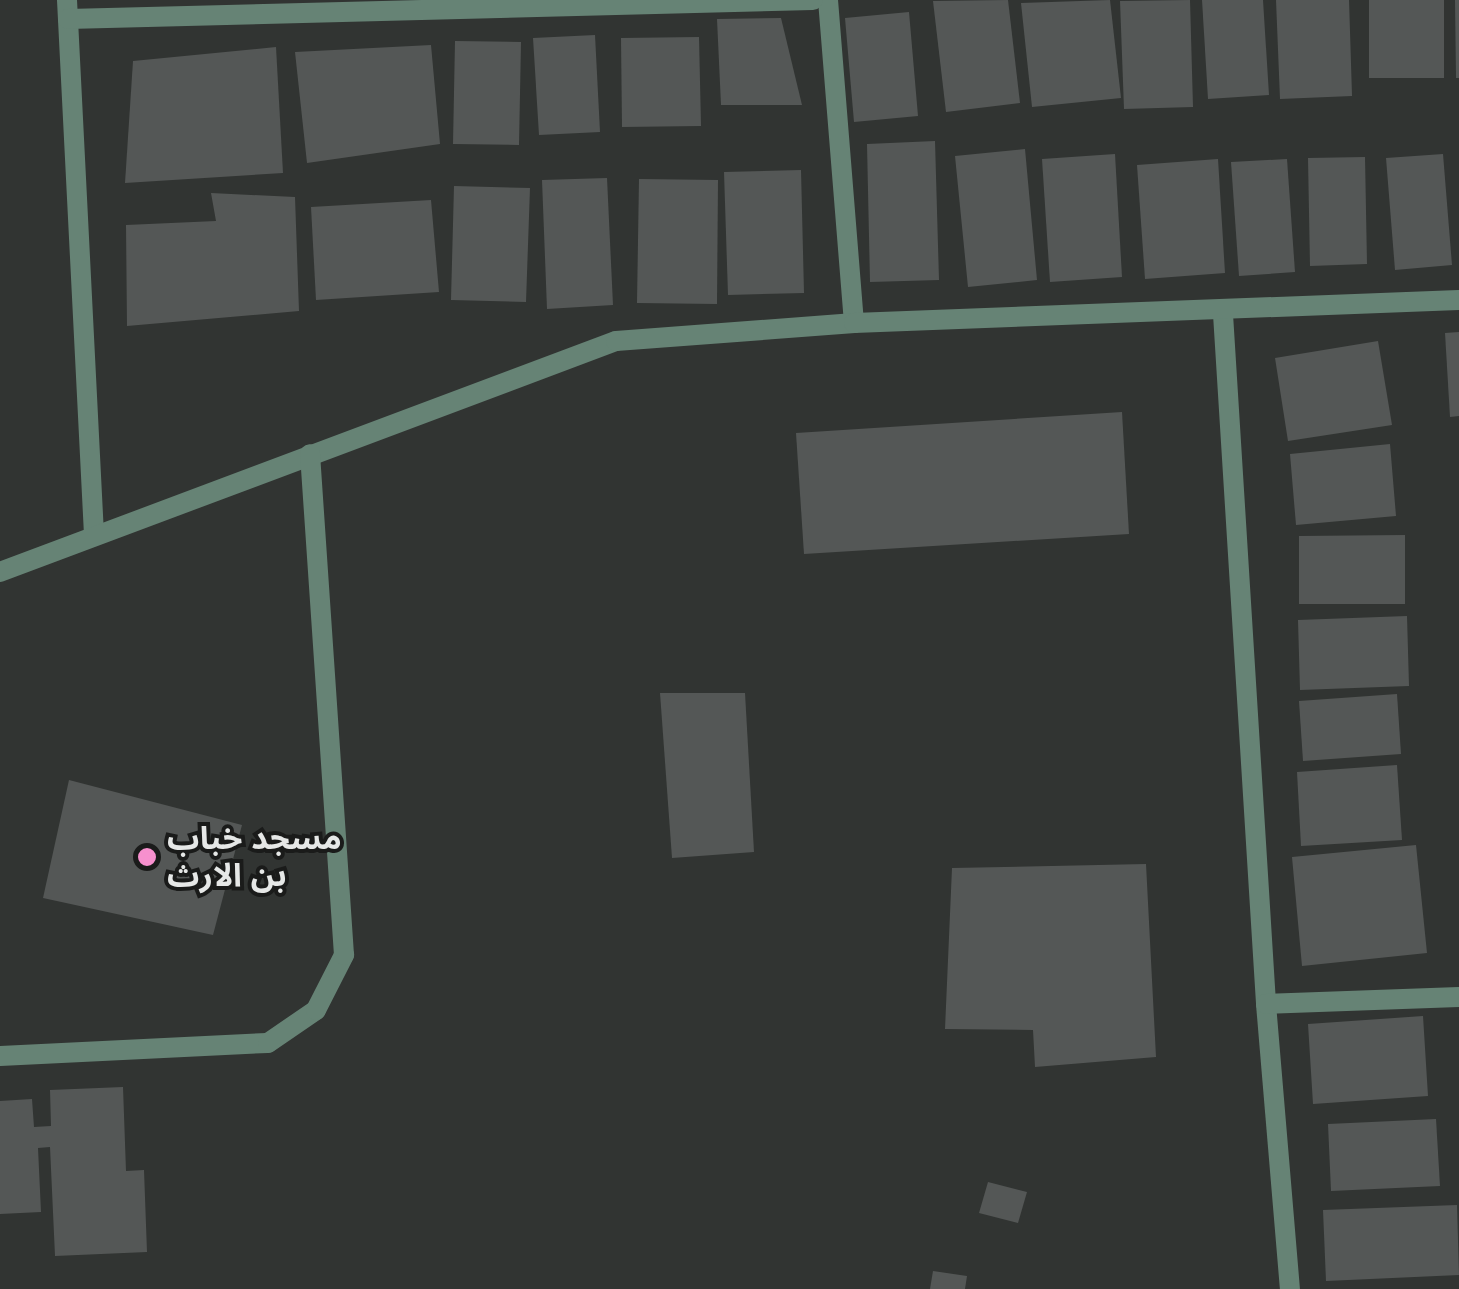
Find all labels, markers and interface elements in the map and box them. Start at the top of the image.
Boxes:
place label: مسجد خباب بن الارث [167,820,342,895]
marker: مسجد خباب بن الارث [136,846,158,868]

